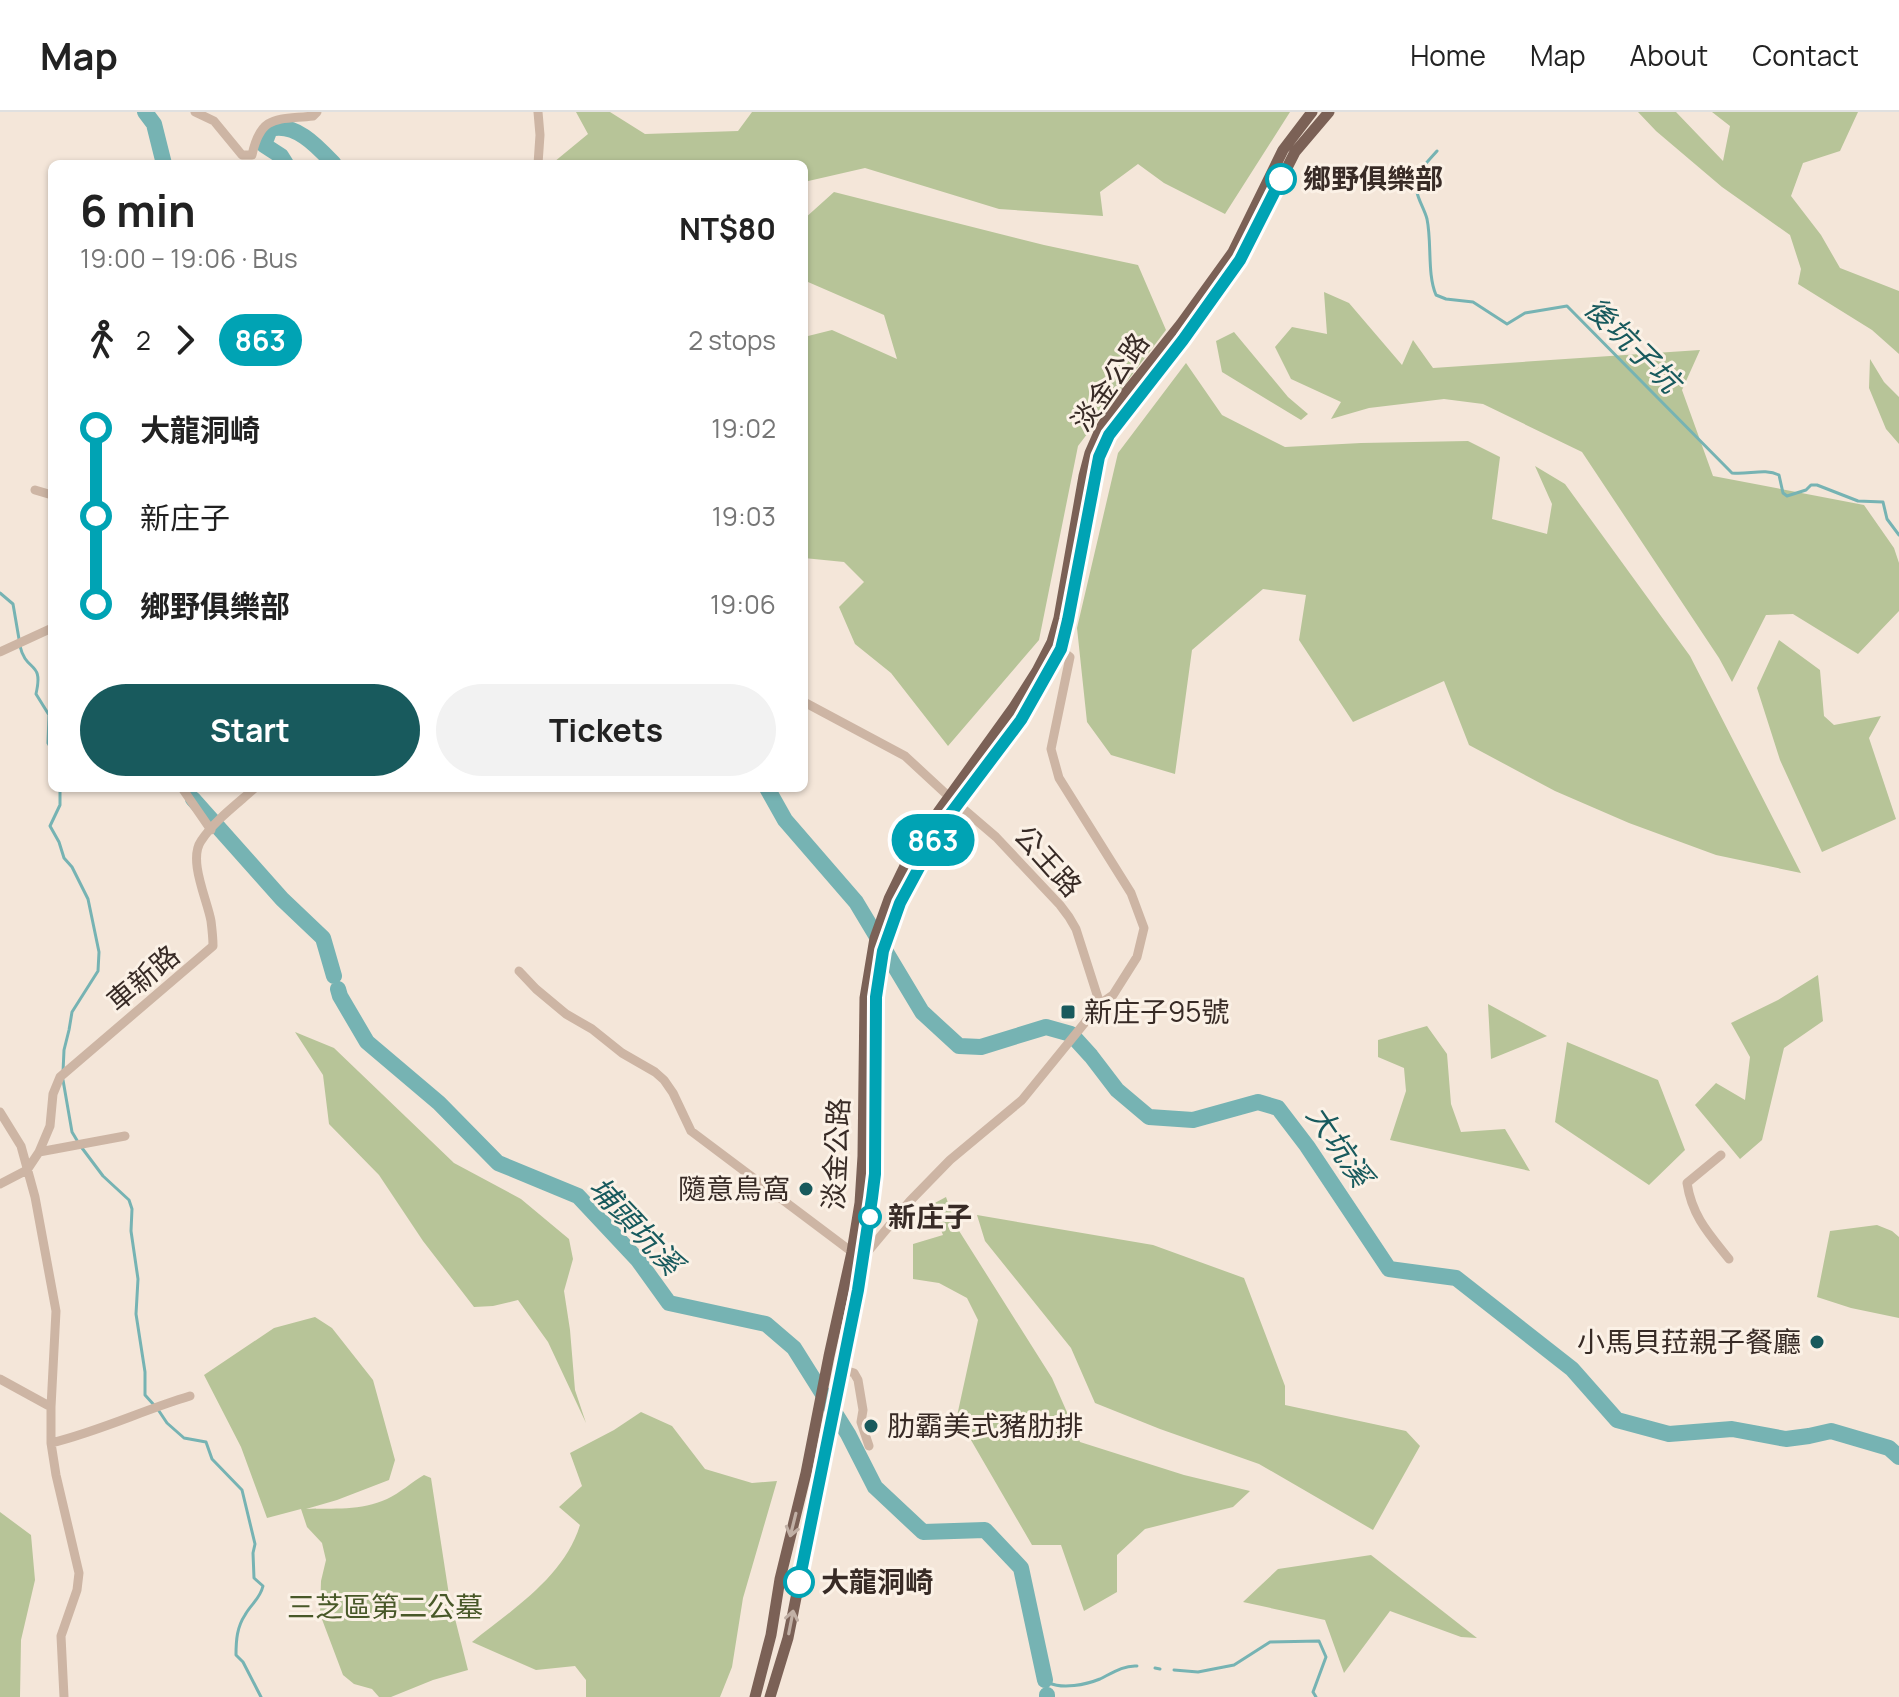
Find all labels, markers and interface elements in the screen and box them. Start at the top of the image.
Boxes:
text: Map [40,29,118,81]
text: Home [1410,36,1486,74]
text: Map [1530,36,1586,74]
text: About [1630,36,1708,74]
text: Contact [1752,36,1859,74]
place label: 鄉野俱樂部 [1303,159,1443,197]
marker: 鄉野俱樂部 [1266,164,1296,194]
text: 6 min [80,180,196,240]
text: NT$80 [679,208,776,249]
text: 19:00 – 19:06 · Bus [80,240,298,276]
water label: 後坑子坑 [1576,287,1693,404]
icon: walk [80,318,124,362]
icon: forward [163,318,207,362]
text: 863 [235,321,286,359]
text: 2 [136,322,151,358]
text: 2 stops [688,322,776,358]
street label: 淡金公路 [1061,325,1157,438]
text: 大龍洞崎 [140,409,260,450]
text: 19:02 [711,410,776,446]
text: 新庄子 [140,497,230,538]
text: 19:03 [712,498,776,534]
text: 鄉野俱樂部 [140,585,290,626]
text: 19:06 [710,586,776,622]
button: Start [80,684,420,776]
button: Tickets [436,684,776,776]
line badge: 863 [887,814,979,866]
street label: 公王路 [1007,816,1091,904]
text: 863 [908,821,958,859]
street label: 車新路 [98,936,187,1019]
place label: 新庄子95號 [1084,992,1230,1030]
marker: 新庄子95號 [1059,1003,1077,1021]
water label: 大坑溪 [1298,1096,1385,1197]
street label: 淡金公路 [813,1097,857,1211]
water label: 埔頭坑溪 [580,1167,695,1286]
place label: 隨意鳥窩 [678,1169,790,1207]
marker: 隨意鳥窩 [797,1180,815,1198]
place label: 新庄子 [888,1197,972,1235]
marker: 新庄子 [859,1206,881,1228]
place label: 小馬貝菈親子餐廳 [1577,1322,1801,1360]
marker: 小馬貝菈親子餐廳 [1808,1333,1826,1351]
place label: 肋霸美式豬肋排 [887,1406,1083,1444]
marker: 肋霸美式豬肋排 [862,1417,880,1435]
one-way arrow [785,1512,800,1538]
place label: 大龍洞崎 [821,1562,933,1600]
marker: 大龍洞崎 [784,1567,814,1597]
park label: 三芝區第二公墓 [287,1587,483,1625]
one-way arrow [785,1610,800,1635]

